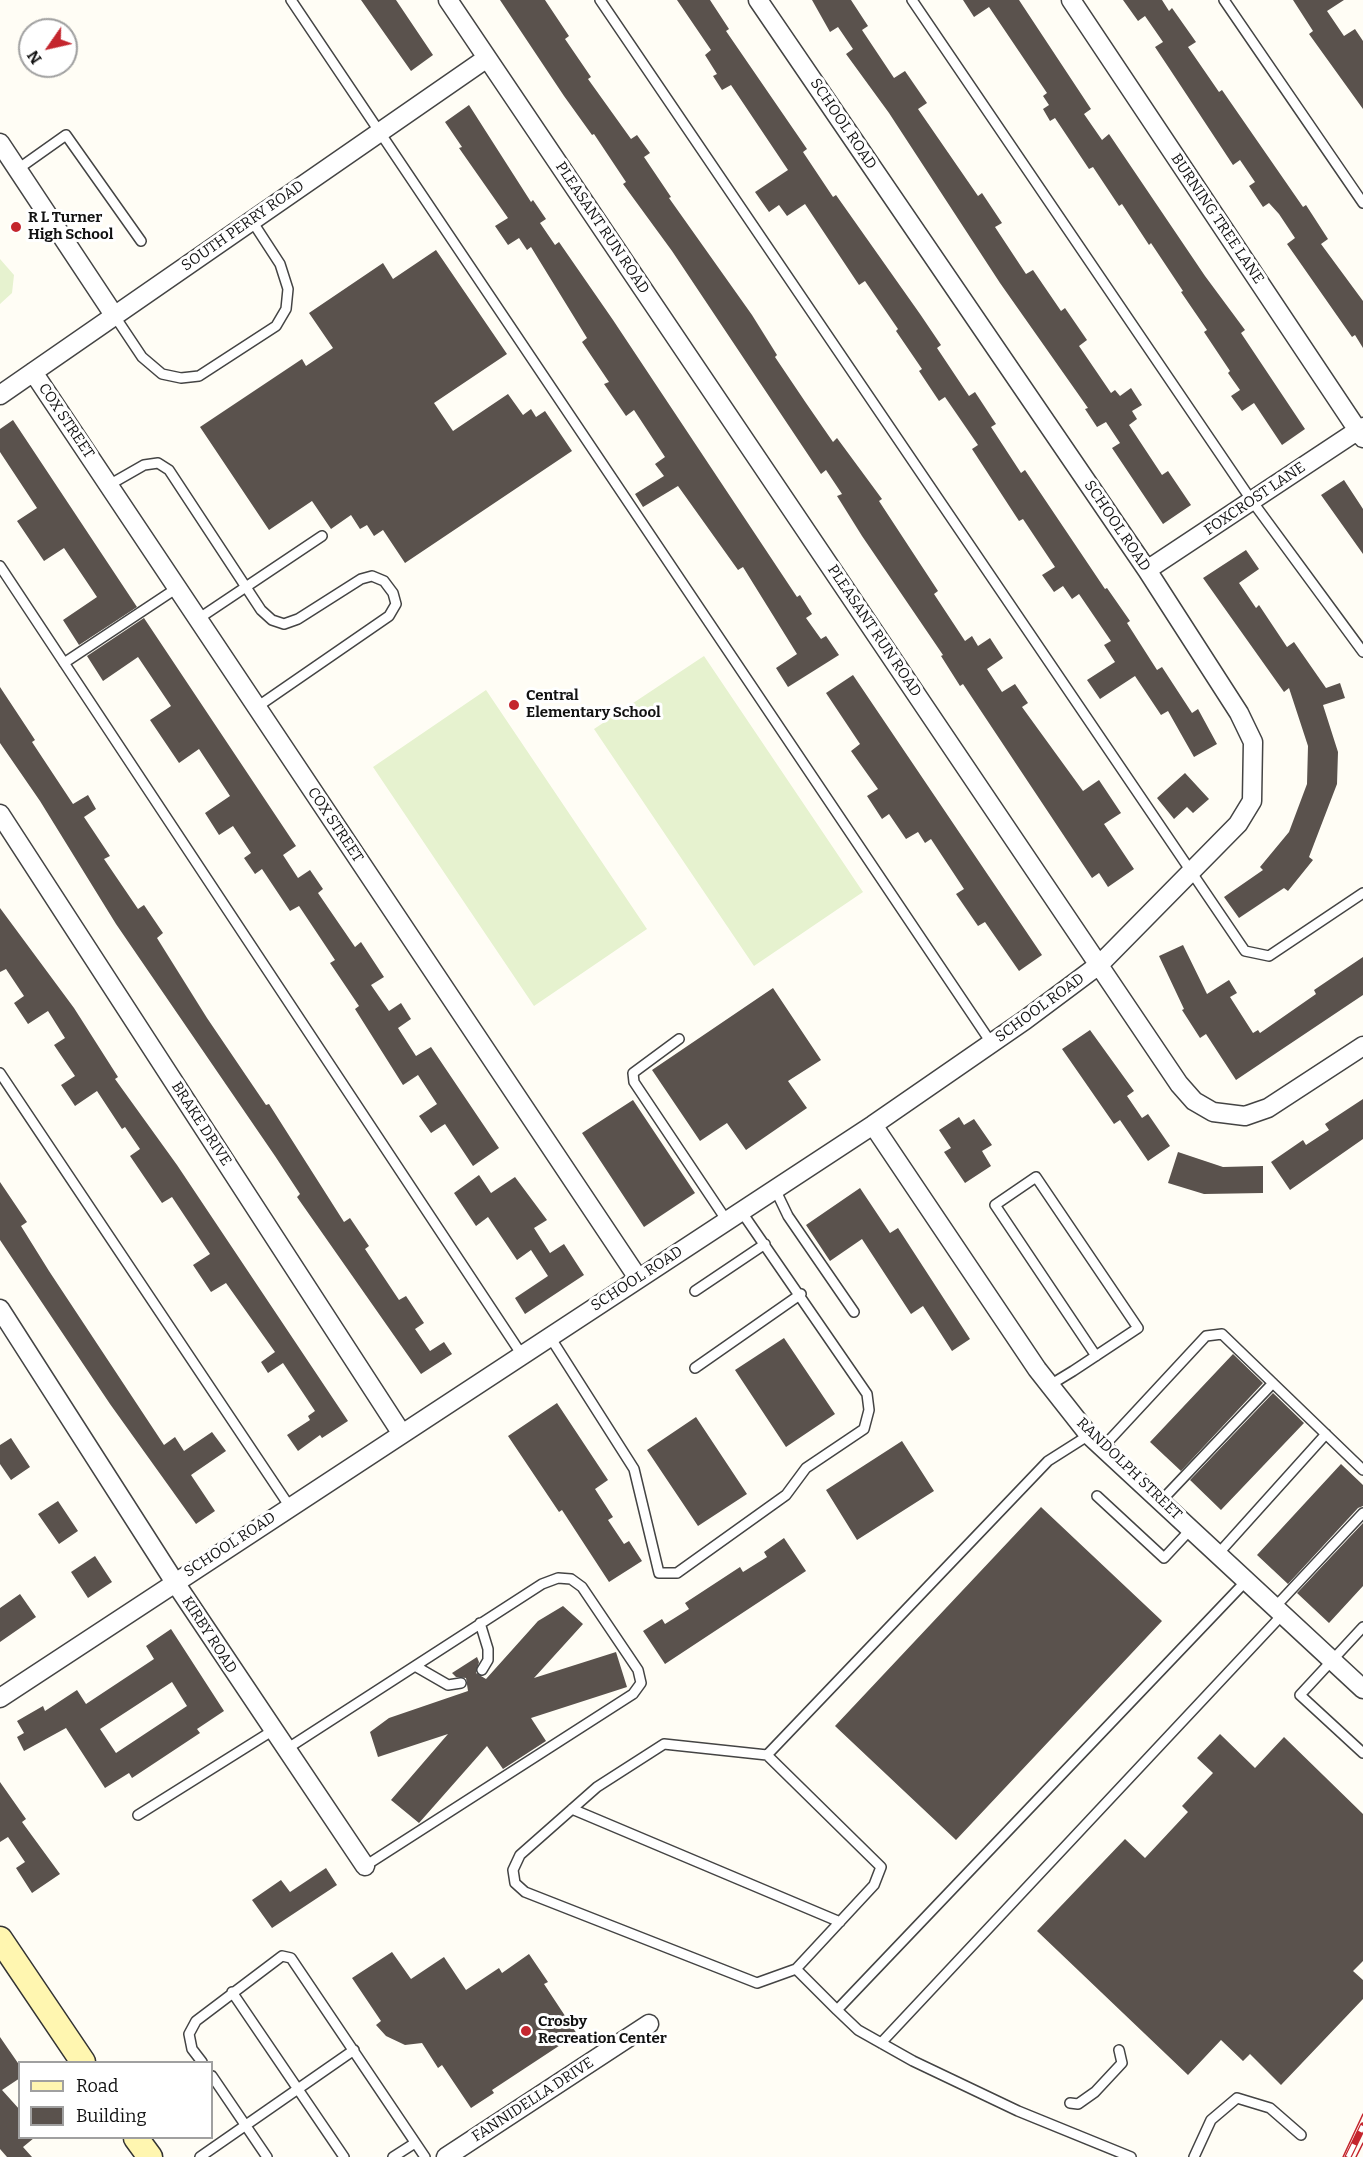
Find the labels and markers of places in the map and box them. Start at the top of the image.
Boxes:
place label: R L Turner High School [28,209,113,244]
marker: R L Turner High School [9,220,23,234]
place label: Central Elementary School [526,687,661,722]
marker: Central Elementary School [507,698,521,712]
place label: Crosby Recreation Center [538,2013,667,2048]
marker: Crosby Recreation Center [519,2024,533,2038]

